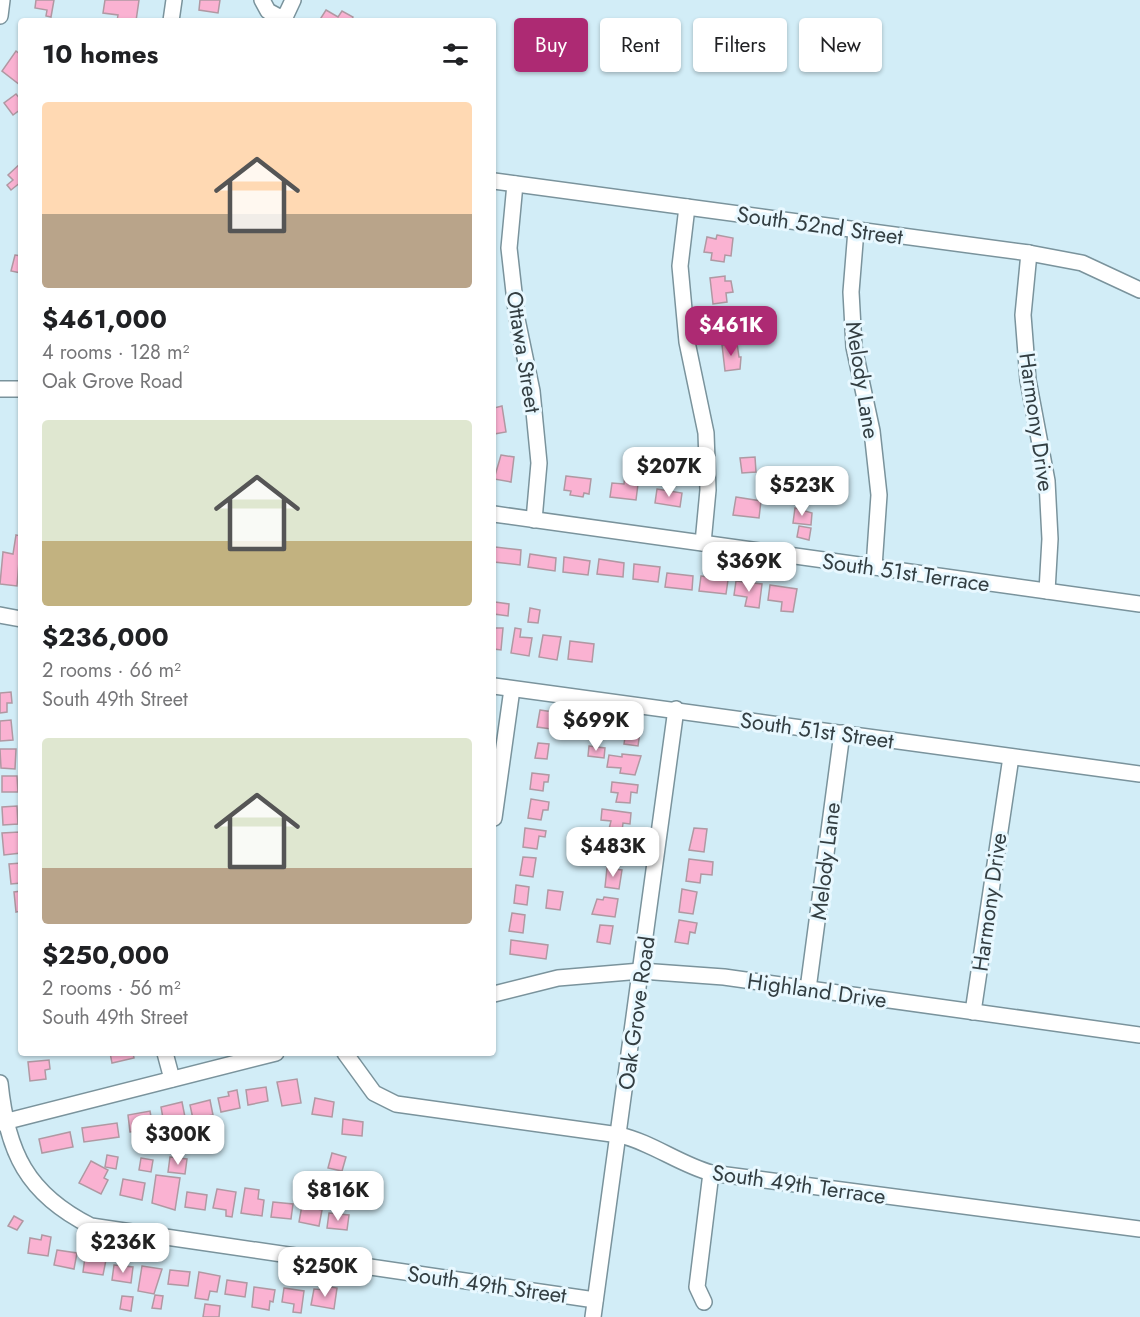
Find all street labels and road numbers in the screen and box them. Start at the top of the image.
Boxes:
street label: South 52nd Street [735,198,906,253]
street label: Ottawa Street [499,289,550,416]
street label: Melody Lane [838,319,888,441]
street label: Harmony Drive [1011,351,1063,493]
street label: South 51st Terrace [820,544,992,600]
street label: South 51st Street [738,703,896,757]
street label: Melody Lane [802,800,848,922]
street label: Harmony Drive [963,831,1015,973]
street label: Oak Grove Road [609,934,663,1092]
street label: Highland Drive [745,964,889,1016]
street label: South 49th Terrace [710,1156,888,1212]
street label: South 49th Street [405,1257,569,1311]

